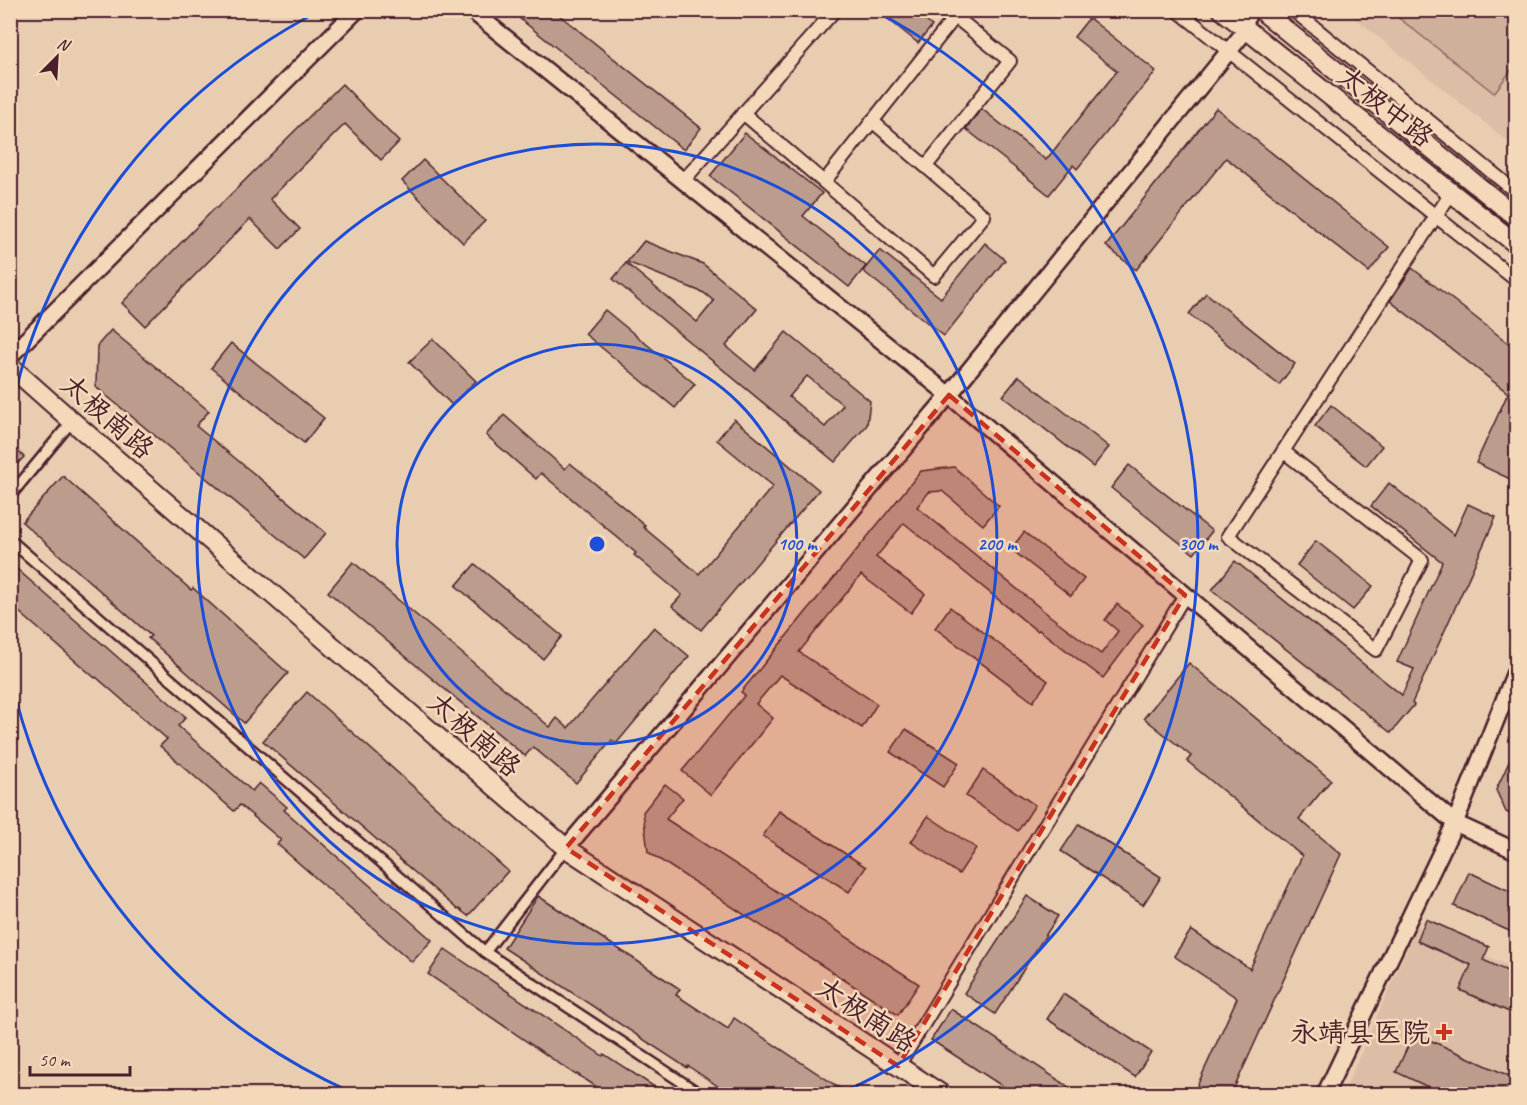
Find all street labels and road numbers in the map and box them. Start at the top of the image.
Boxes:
street label: 太极中路 [1331,58,1441,155]
street label: 太极南路 [54,366,161,466]
street label: 太极南路 [421,684,528,784]
street label: 太极南路 [810,969,923,1060]

